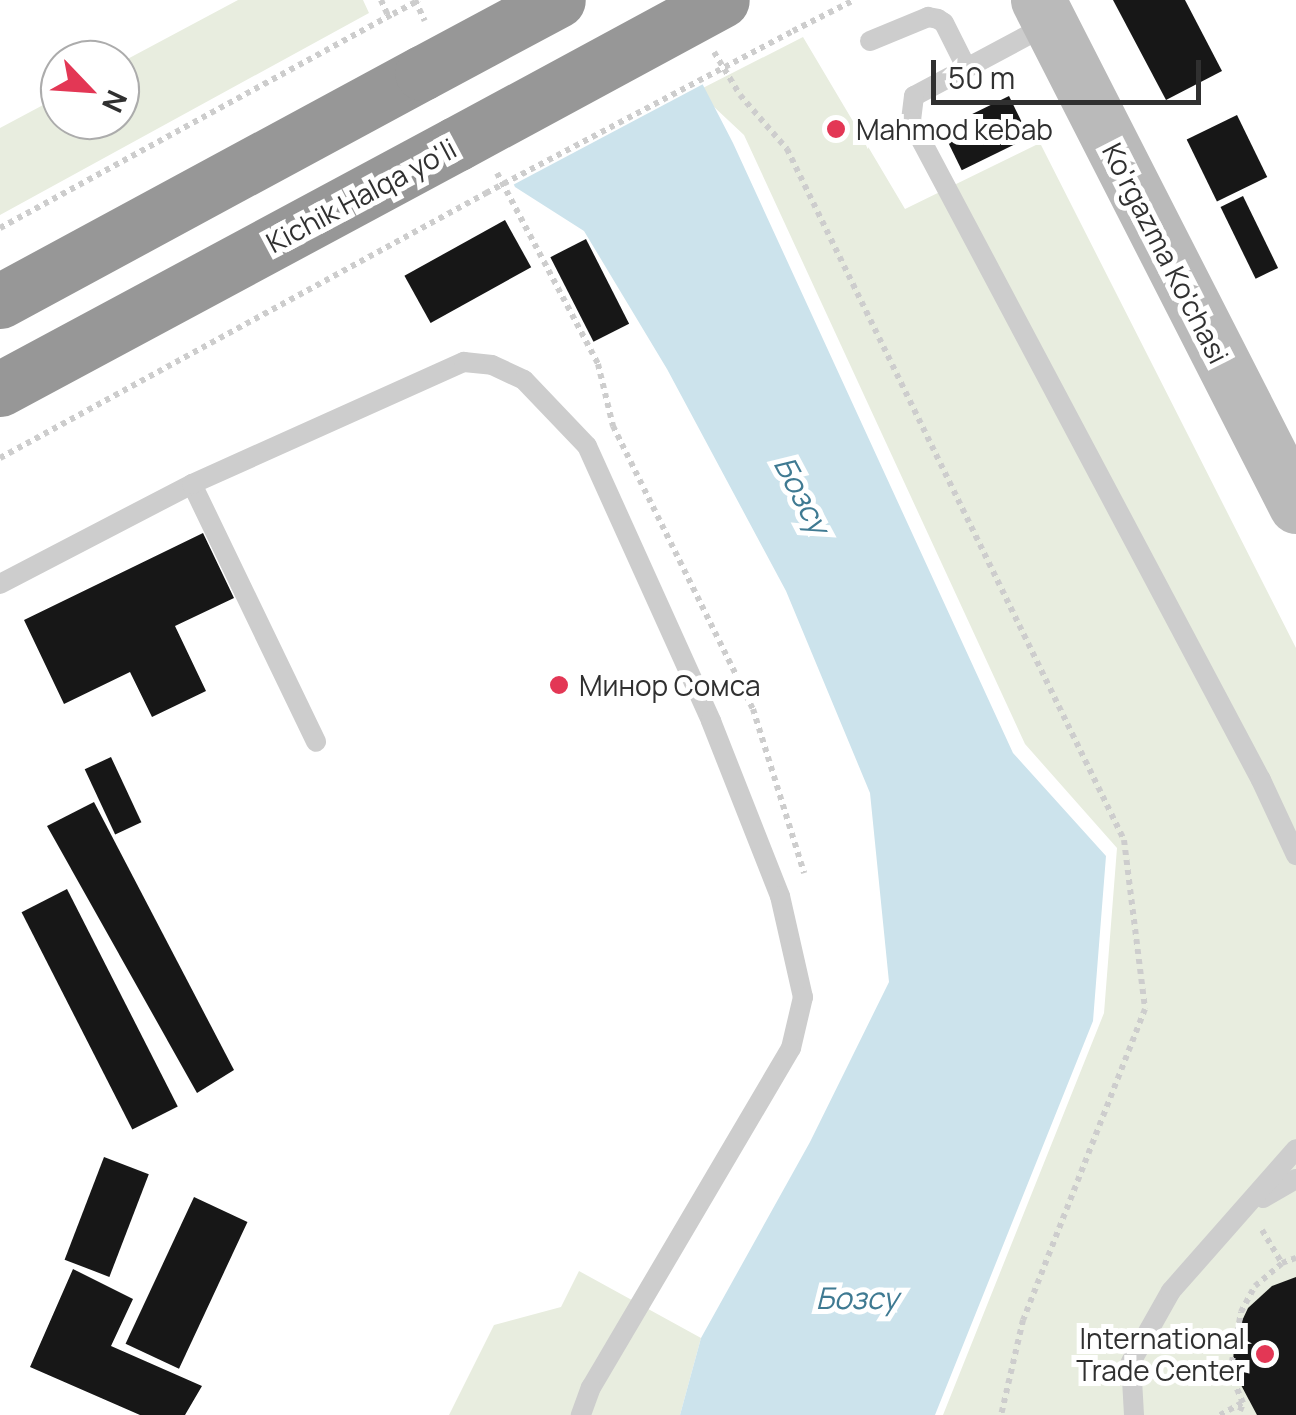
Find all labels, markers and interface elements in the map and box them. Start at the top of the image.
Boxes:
north arrow [40,40,140,140]
scale bar [936,40,1206,102]
text: 50 m [948,57,1015,98]
text: N [94,85,137,119]
place label: Mahmod kebab [856,112,1053,146]
marker: Mahmod kebab [825,118,847,140]
street label: Kichik Halqa yo'li [260,131,462,259]
street label: Ko'rgazma Ko'chasi [1096,137,1236,369]
water label: Бозсу [767,450,837,540]
place label: Минор Сомса [579,668,761,702]
marker: Минор Сомса [548,674,570,696]
water label: Бозсу [816,1280,898,1316]
place label: International Trade Center [1076,1321,1245,1387]
marker: International Trade Center [1254,1343,1276,1365]

